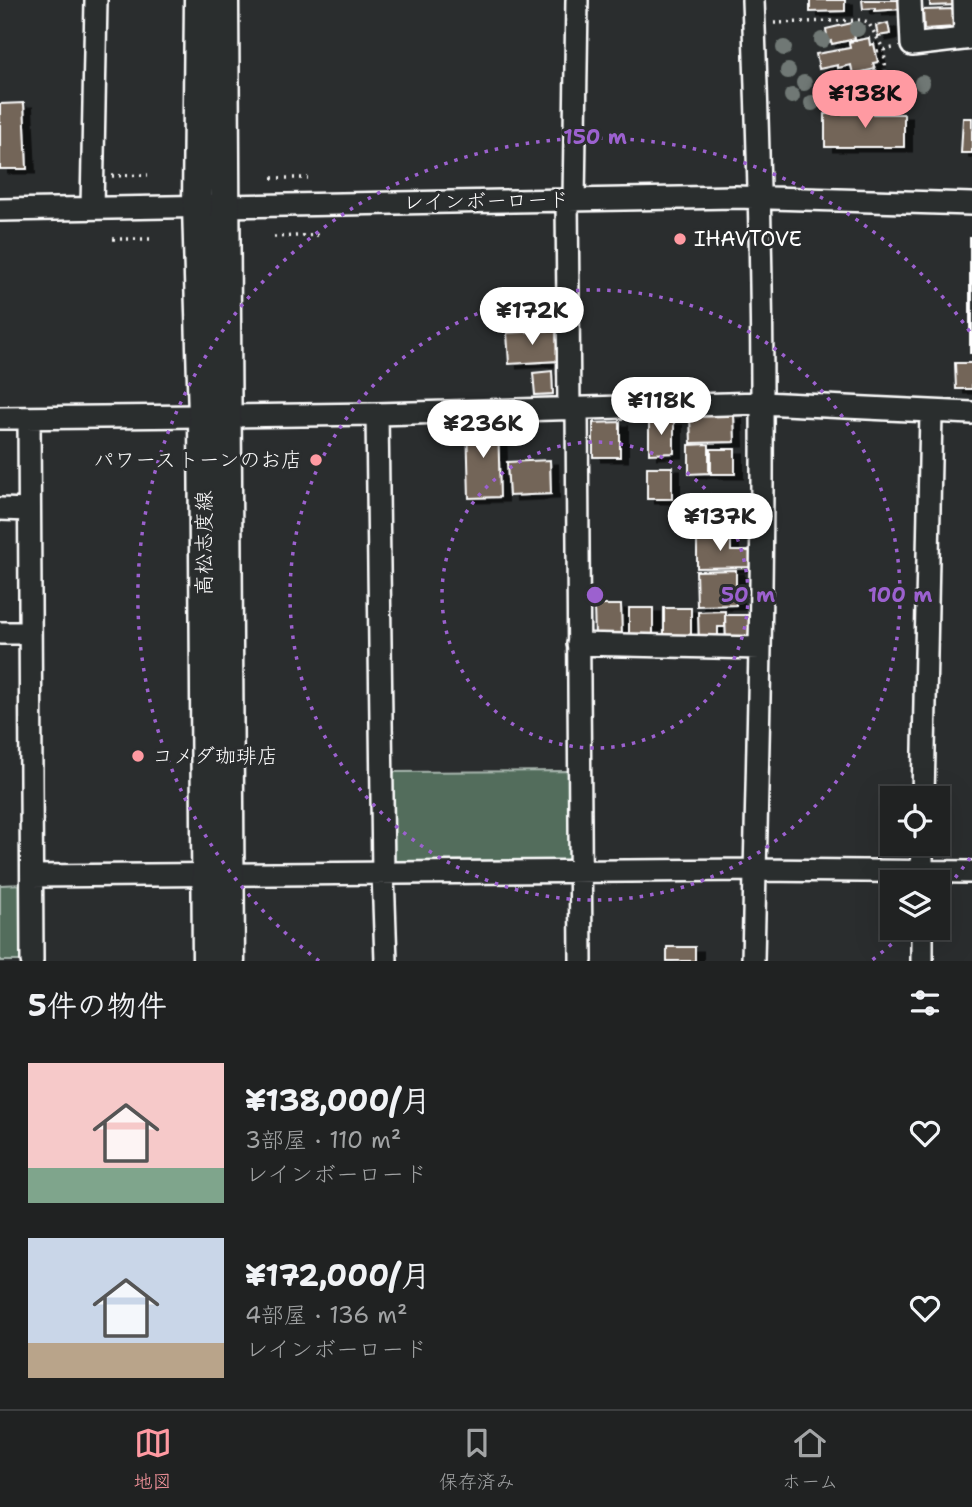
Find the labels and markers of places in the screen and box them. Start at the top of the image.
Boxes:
pin: ¥138K [816,71,914,130]
place label: IHAVTOVE [694,225,802,253]
marker: IHAVTOVE [672,231,688,247]
pin: ¥172K [483,288,581,347]
pin: ¥118K [612,378,710,437]
pin: ¥236K [434,400,532,460]
place label: パワーストーンのお店 [93,446,302,474]
marker: パワーストーンのお店 [308,452,324,468]
pin: ¥137K [671,494,769,553]
centre of rings [583,583,607,607]
place label: コメダ珈琲店 [152,742,278,770]
marker: コメダ珈琲店 [130,748,146,764]

